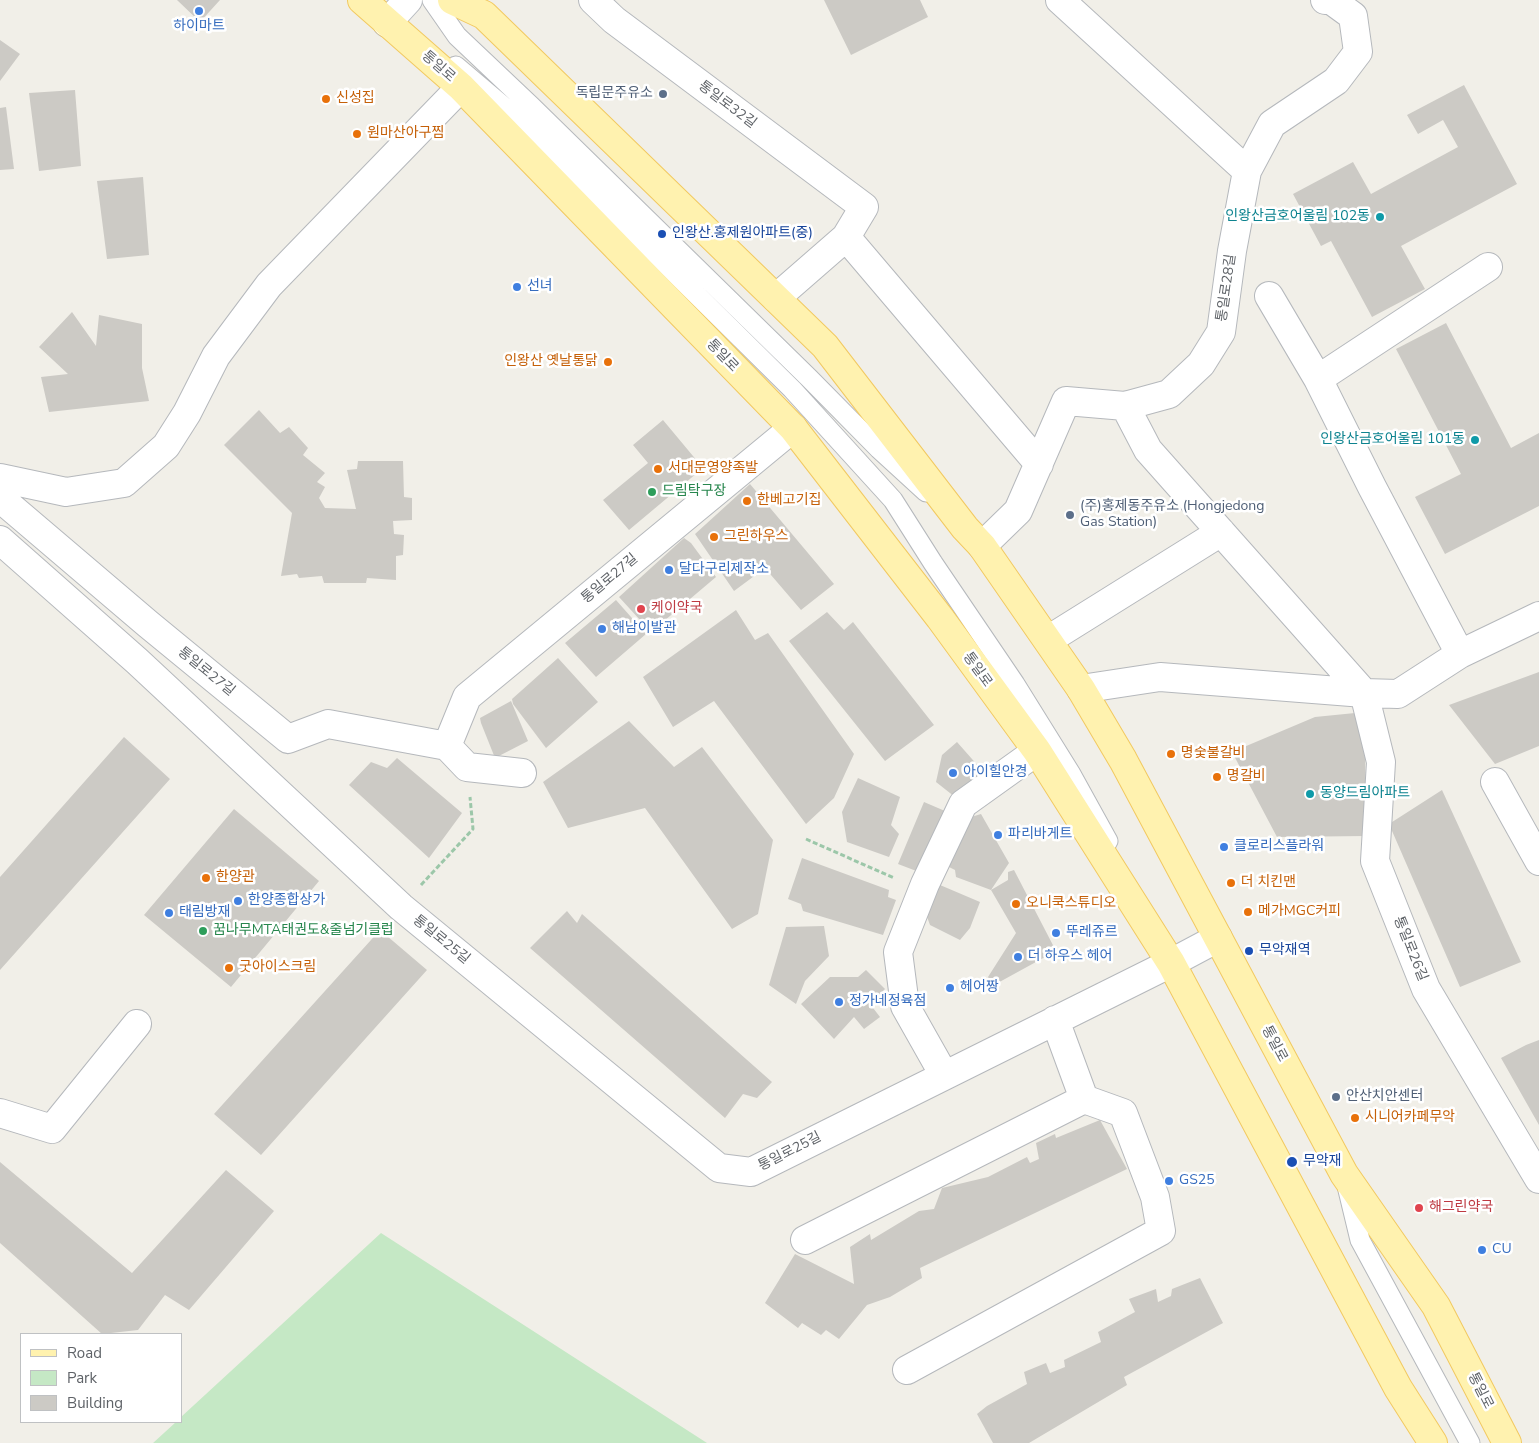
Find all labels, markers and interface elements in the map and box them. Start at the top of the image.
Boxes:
marker: 하이마트 [193,5,205,17]
place label: 하이마트 [173,19,225,35]
street label: 통일로 [418,48,458,86]
street label: 통일로32길 [695,78,759,132]
place label: 독립문주유소 [576,86,653,102]
marker: 독립문주유소 [657,88,669,100]
place label: 신성집 [336,91,375,107]
marker: 신성집 [320,93,332,105]
place label: 원마산아구찜 [367,126,444,142]
marker: 원마산아구찜 [351,128,363,140]
place label: 인왕산금호어울림 102동 [1225,209,1370,225]
marker: 인왕산금호어울림 102동 [1374,211,1386,223]
place label: 인왕산.홍제원아파트(중) [672,226,813,242]
marker: 인왕산.홍제원아파트(중) [656,228,668,240]
street label: 통일로28길 [1214,253,1240,323]
place label: 선녀 [527,279,553,295]
marker: 선녀 [511,281,523,293]
street label: 통일로 [703,336,741,376]
place label: 인왕산 옛날통닭 [504,354,598,370]
marker: 인왕산 옛날통닭 [602,356,614,368]
place label: 인왕산금호어울림 101동 [1320,432,1465,448]
marker: 인왕산금호어울림 101동 [1469,434,1481,446]
place label: 서대문영양족발 [668,461,758,477]
marker: 서대문영양족발 [652,463,664,475]
place label: 드림탁구장 [662,484,726,500]
marker: 드림탁구장 [646,486,658,498]
place label: 한베고기집 [757,493,821,509]
marker: 한베고기집 [741,495,753,507]
place label: (주)홍제동주유소 (Hongjedong Gas Station) [1080,499,1265,532]
marker: (주)홍제동주유소 (Hongjedong Gas Station) [1064,509,1076,521]
place label: 그린하우스 [724,529,788,545]
marker: 그린하우스 [708,531,720,543]
street label: 통일로27길 [578,551,642,607]
place label: 달다구리제작소 [679,562,769,578]
marker: 달다구리제작소 [663,564,675,576]
place label: 케이약국 [651,601,703,617]
marker: 케이약국 [635,603,647,615]
place label: 해남이발관 [612,621,676,637]
marker: 해남이발관 [596,623,608,635]
street label: 통일로27길 [174,644,238,700]
street label: 통일로 [959,649,995,691]
place label: 명숯불갈비 [1181,746,1245,762]
marker: 명숯불갈비 [1165,748,1177,760]
place label: 아이힐안경 [963,765,1027,781]
marker: 아이힐안경 [947,767,959,779]
place label: 명갈비 [1227,769,1266,785]
marker: 명갈비 [1211,771,1223,783]
place label: 동양드림아파트 [1320,786,1410,802]
marker: 동양드림아파트 [1304,788,1316,800]
place label: 파리바게트 [1008,827,1072,843]
marker: 파리바게트 [992,829,1004,841]
place label: 클로리스플라워 [1234,839,1324,855]
marker: 클로리스플라워 [1218,841,1230,853]
place label: 한양관 [216,870,255,886]
marker: 한양관 [200,872,212,884]
place label: 더 치킨맨 [1241,875,1296,891]
marker: 더 치킨맨 [1225,877,1237,889]
place label: 한양종합상가 [248,893,325,909]
marker: 한양종합상가 [232,895,244,907]
place label: 오니쿡스튜디오 [1026,896,1116,912]
marker: 오니쿡스튜디오 [1010,898,1022,910]
place label: 메가MGC커피 [1258,904,1341,920]
place label: 태림방재 [179,905,231,921]
marker: 메가MGC커피 [1242,906,1254,918]
marker: 태림방재 [163,907,175,919]
street label: 통일로25길 [409,912,473,968]
street label: 통일로26길 [1389,914,1431,984]
place label: 꿈나무MTA태권도&줄넘기클럽 [213,923,394,939]
marker: 꿈나무MTA태권도&줄넘기클럽 [197,925,209,937]
place label: 뚜레쥬르 [1066,925,1118,941]
marker: 뚜레쥬르 [1050,927,1062,939]
place label: 무악재역 [1259,943,1311,959]
marker: 무악재역 [1243,945,1255,957]
place label: 더 하우스 헤어 [1028,949,1112,965]
marker: 더 하우스 헤어 [1012,951,1024,963]
place label: 굿아이스크림 [239,960,316,976]
marker: 굿아이스크림 [223,962,235,974]
place label: 헤어짱 [960,980,999,996]
marker: 헤어짱 [944,982,956,994]
place label: 정가네정육점 [849,994,926,1010]
marker: 정가네정육점 [833,996,845,1008]
street label: 통일로 [1258,1023,1290,1065]
place label: 안산치안센터 [1346,1089,1423,1105]
marker: 안산치안센터 [1330,1091,1342,1103]
place label: 시니어카페무악 [1365,1110,1455,1126]
marker: 시니어카페무악 [1349,1112,1361,1124]
street label: 통일로25길 [756,1129,824,1175]
place label: 무악재 [1303,1154,1342,1170]
marker: 무악재 [1285,1155,1299,1169]
place label: GS25 [1179,1173,1215,1189]
marker: GS25 [1163,1175,1175,1187]
place label: 해그린약국 [1429,1200,1493,1216]
marker: 해그린약국 [1413,1202,1425,1214]
place label: CU [1492,1242,1512,1258]
marker: CU [1476,1244,1488,1256]
legend [20,1333,182,1423]
text: Road [67,1343,102,1363]
text: Park [67,1368,97,1388]
street label: 통일로 [1464,1370,1496,1412]
text: Building [67,1393,123,1413]

